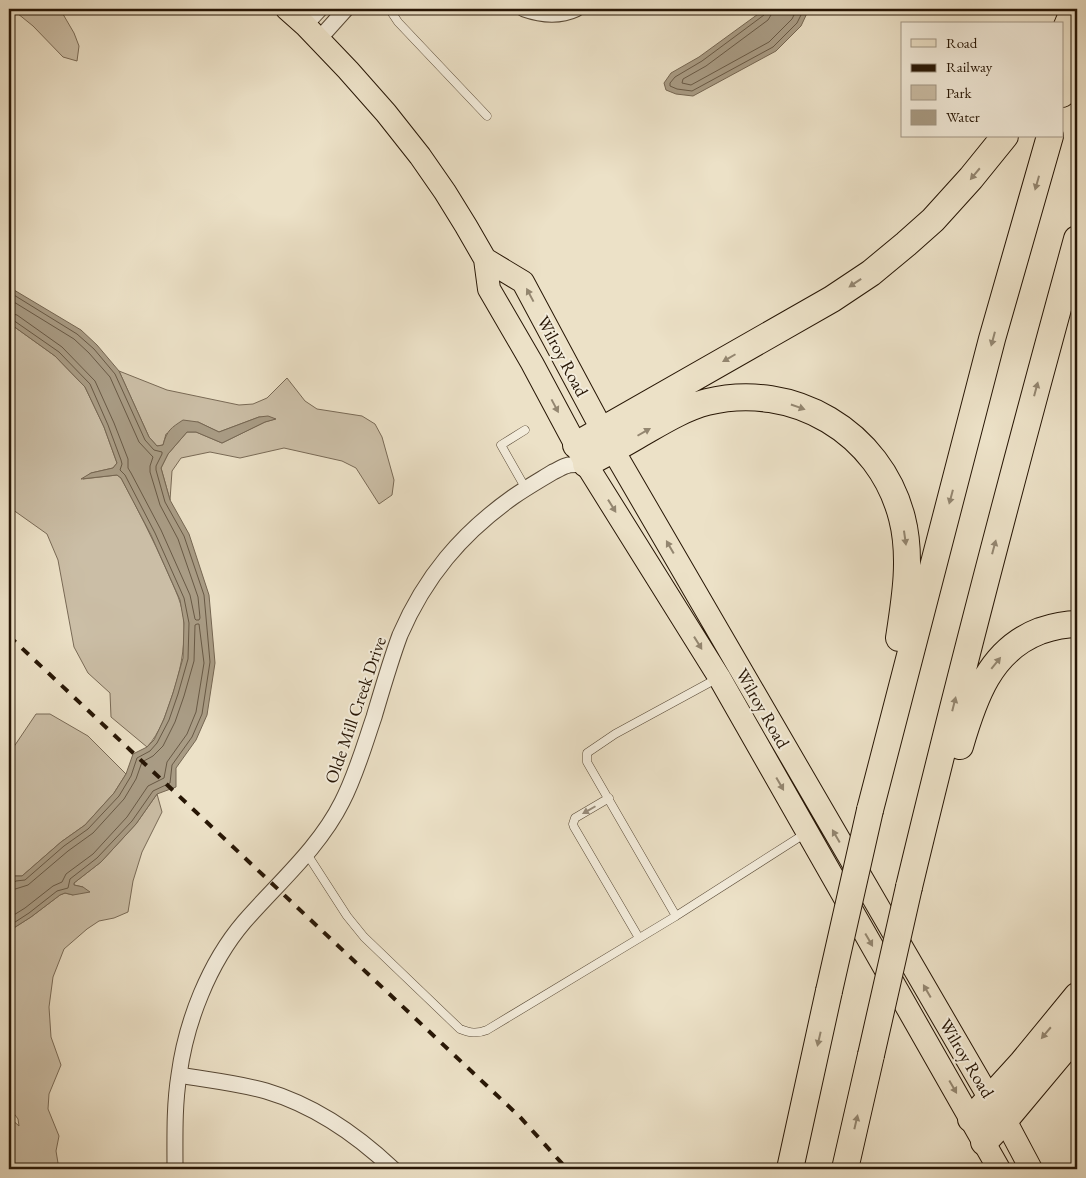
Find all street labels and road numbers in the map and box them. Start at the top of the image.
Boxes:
street label: Wilroy Road [532,312,594,401]
street label: Olde Mill Creek Drive [319,634,391,786]
street label: Wilroy Road [731,664,796,753]
street label: Wilroy Road [934,1014,1000,1103]

